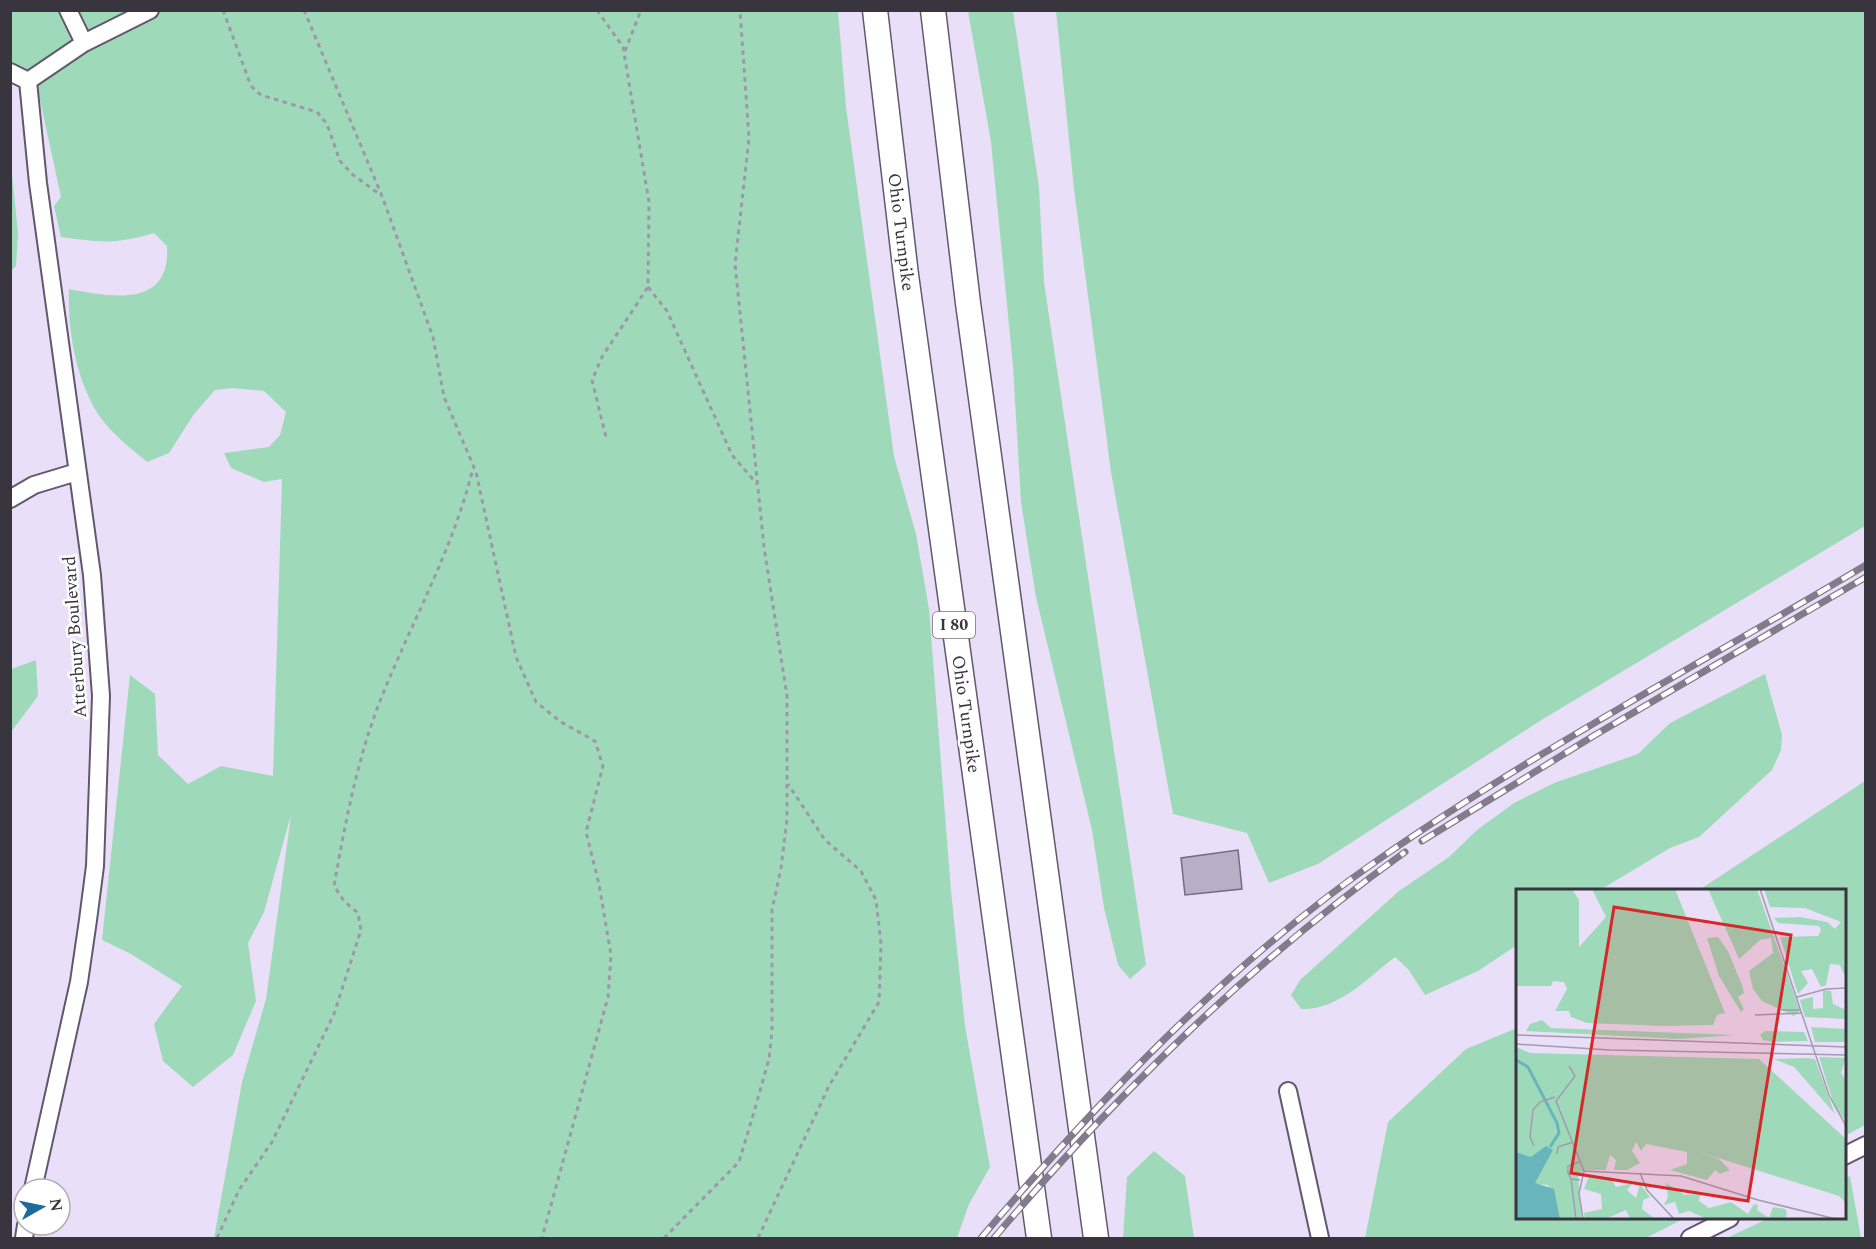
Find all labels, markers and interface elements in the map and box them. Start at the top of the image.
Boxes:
street label: Ohio Turnpike [880,171,922,293]
street label: Atterbury Boulevard [56,555,94,719]
road number: I 80 [933,612,975,638]
street label: Ohio Turnpike [944,653,988,775]
inset map [1516,889,1846,1219]
north arrow [12,1177,72,1237]
text: N [43,1196,69,1213]

